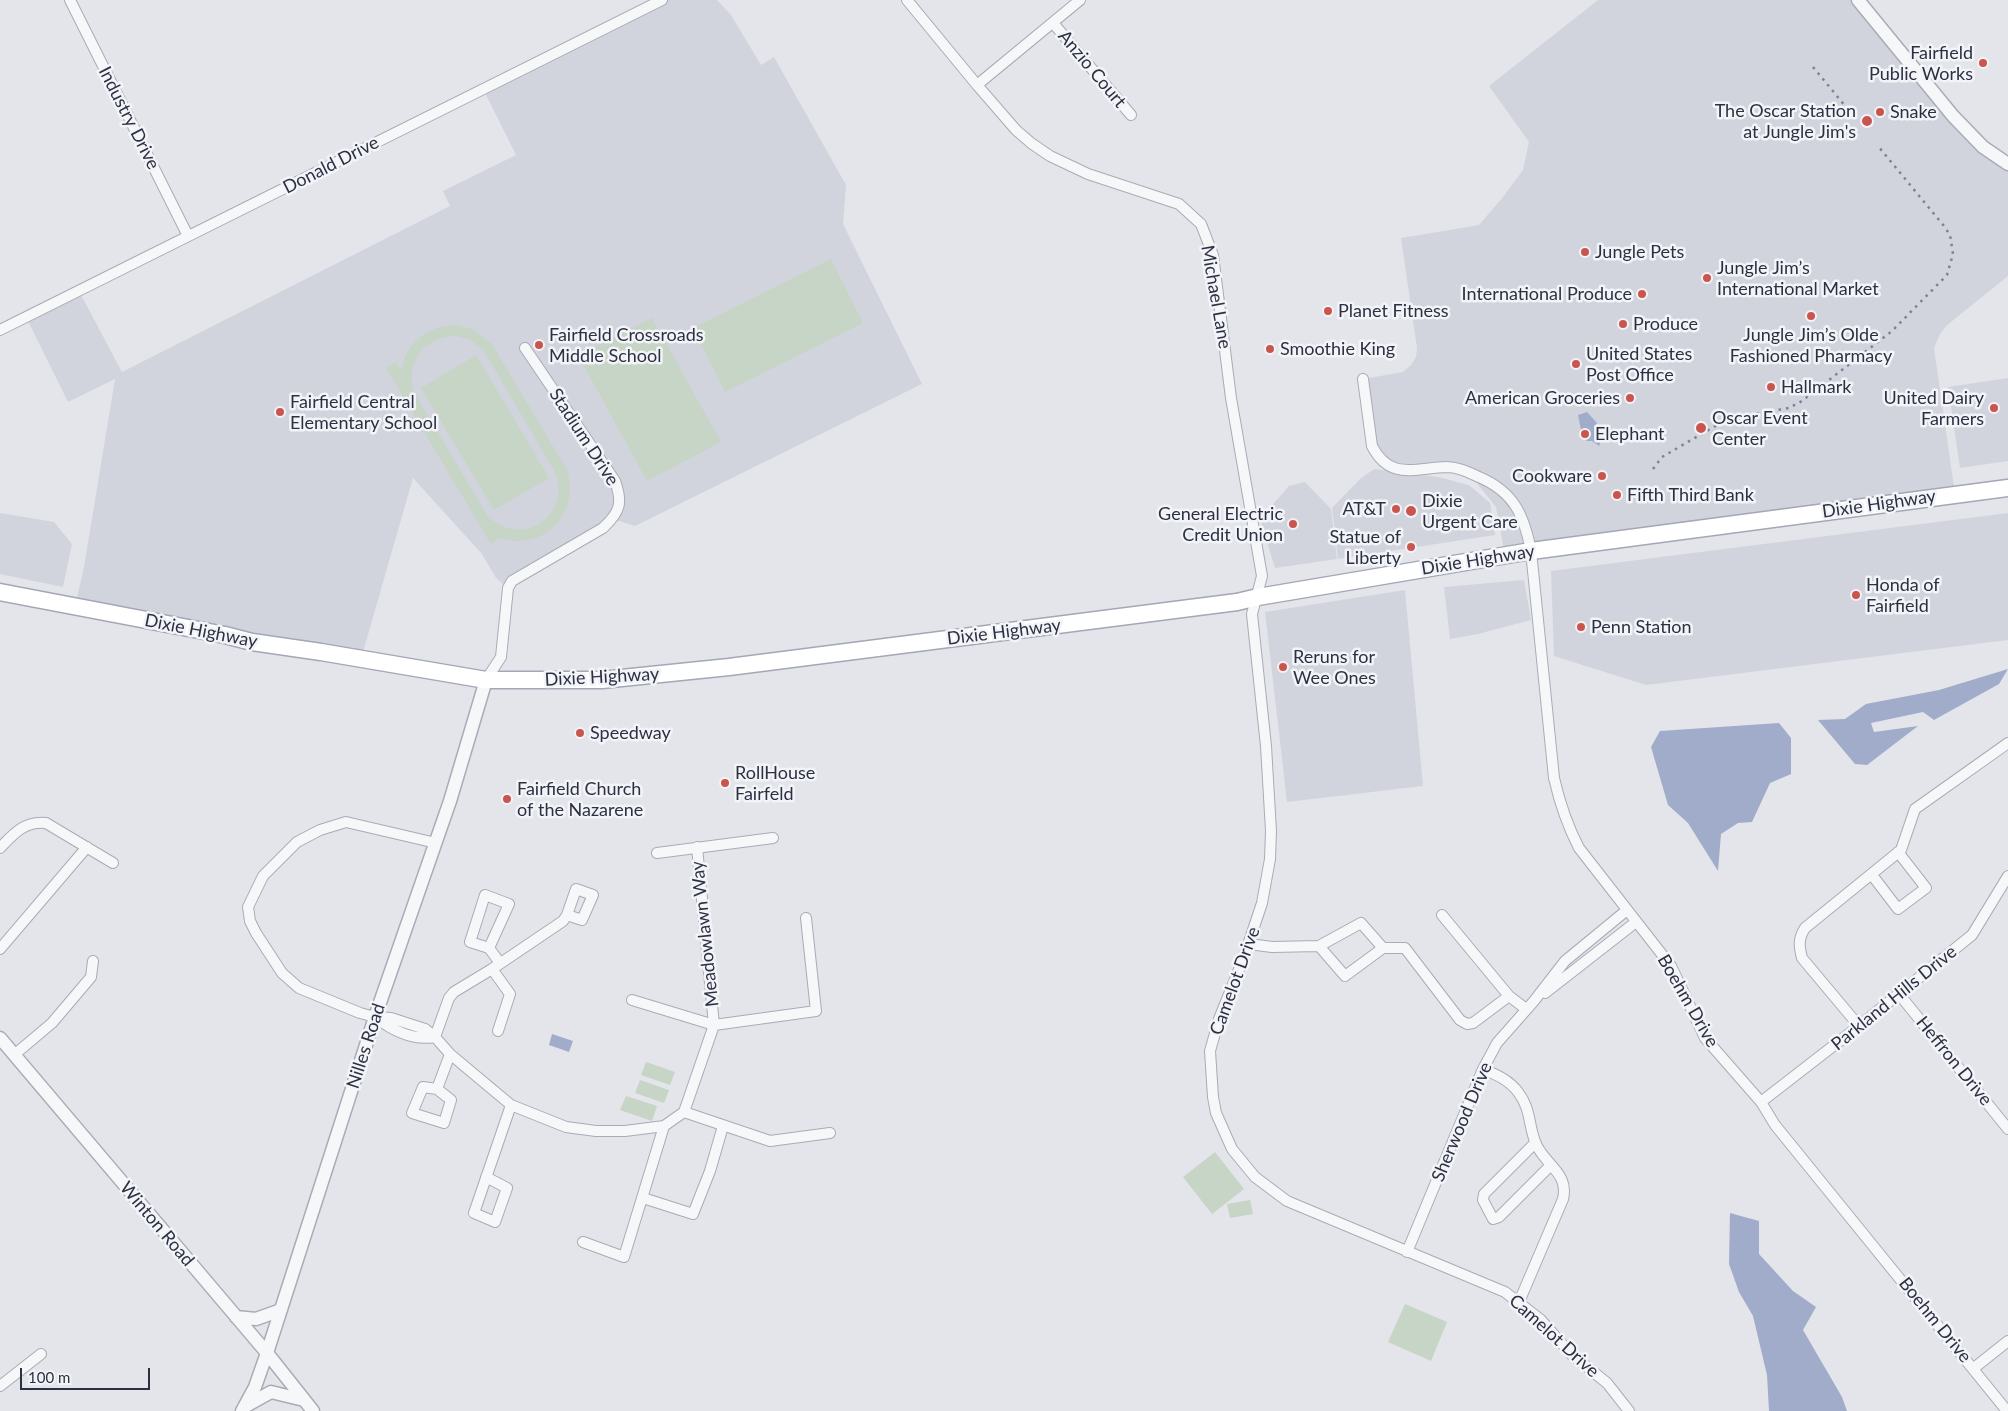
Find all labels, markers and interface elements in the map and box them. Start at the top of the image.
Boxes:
street label: Anzio Court [1053,26,1131,112]
place label: Fairfield Public Works [1869,42,1973,84]
marker: Fairfield Public Works [1977,57,1989,69]
street label: Industry Drive [94,63,164,173]
place label: The Oscar Station at Jungle Jim's [1715,100,1856,142]
place label: Snake [1890,101,1937,123]
marker: Snake [1874,106,1886,118]
marker: The Oscar Station at Jungle Jim's [1860,114,1874,128]
street label: Donald Drive [279,132,383,198]
place label: Jungle Pets [1595,241,1684,263]
street label: Michael Lane [1196,244,1236,350]
marker: Jungle Pets [1579,246,1591,258]
place label: Jungle Jim’s International Market [1717,257,1879,300]
marker: Jungle Jim’s International Market [1701,272,1713,284]
place label: International Produce [1462,283,1632,305]
marker: International Produce [1636,288,1648,300]
place label: Planet Fitness [1338,300,1449,322]
marker: Planet Fitness [1322,305,1334,317]
marker: Jungle Jim’s Olde Fashioned Pharmacy [1805,310,1817,322]
place label: Produce [1633,313,1698,335]
marker: Produce [1617,318,1629,330]
place label: Fairfield Crossroads Middle School [549,324,704,366]
place label: Jungle Jim’s Olde Fashioned Pharmacy [1730,324,1892,366]
place label: Smoothie King [1280,338,1395,360]
marker: Fairfield Crossroads Middle School [533,339,545,351]
marker: Smoothie King [1264,343,1276,355]
place label: United States Post Office [1586,343,1692,386]
marker: United States Post Office [1570,358,1582,370]
place label: Hallmark [1781,376,1851,398]
marker: Hallmark [1765,381,1777,393]
street label: Stadium Drive [545,384,623,490]
place label: American Groceries [1465,387,1620,409]
place label: United Dairy Farmers [1884,387,1984,429]
place label: Fairfield Central Elementary School [290,391,437,434]
marker: American Groceries [1624,392,1636,404]
marker: United Dairy Farmers [1988,402,2000,414]
marker: Fairfield Central Elementary School [274,406,286,418]
place label: Oscar Event Center [1712,407,1808,449]
marker: Oscar Event Center [1694,421,1708,435]
place label: Elephant [1595,423,1665,445]
marker: Elephant [1579,428,1591,440]
place label: Cookware [1512,465,1592,487]
marker: Cookware [1596,470,1608,482]
place label: Fifth Third Bank [1627,484,1754,506]
street label: Dixie Highway [1821,485,1937,523]
marker: Fifth Third Bank [1611,489,1623,501]
place label: Dixie Urgent Care [1422,490,1518,532]
place label: AT&T [1342,498,1386,520]
place label: General Electric Credit Union [1158,503,1283,546]
marker: AT&T [1390,503,1402,515]
marker: Dixie Urgent Care [1404,504,1418,518]
marker: General Electric Credit Union [1287,518,1299,530]
place label: Statue of Liberty [1329,526,1401,568]
street label: Dixie Highway [1420,540,1536,580]
marker: Statue of Liberty [1405,541,1417,553]
place label: Honda of Fairfield [1866,574,1940,616]
marker: Honda of Fairfield [1850,589,1862,601]
street label: Dixie Highway [143,609,259,653]
street label: Dixie Highway [946,614,1062,650]
place label: Penn Station [1591,616,1692,638]
marker: Penn Station [1575,621,1587,633]
place label: Reruns for Wee Ones [1293,646,1376,689]
marker: Reruns for Wee Ones [1277,661,1289,673]
street label: Dixie Highway [544,663,660,691]
place label: Speedway [590,722,671,744]
marker: Speedway [574,727,586,739]
place label: RollHouse Fairfeld [735,762,815,804]
marker: RollHouse Fairfeld [719,777,731,789]
place label: Fairfield Church of the Nazarene [517,778,643,821]
marker: Fairfield Church of the Nazarene [501,793,513,805]
street label: Meadowlawn Way [687,860,723,1008]
street label: Camelot Drive [1205,924,1265,1038]
street label: Parkland Hills Drive [1827,941,1961,1055]
street label: Boehm Drive [1653,951,1723,1051]
street label: Nilles Road [342,1001,390,1091]
street label: Heffron Drive [1911,1012,1997,1110]
street label: Sherwood Drive [1427,1059,1497,1185]
street label: Winton Road [115,1177,199,1271]
street label: Boehm Drive [1894,1273,1976,1367]
street label: Camelot Drive [1505,1290,1603,1382]
scale bar [22,1358,152,1390]
text: 100 m [28,1368,70,1386]

